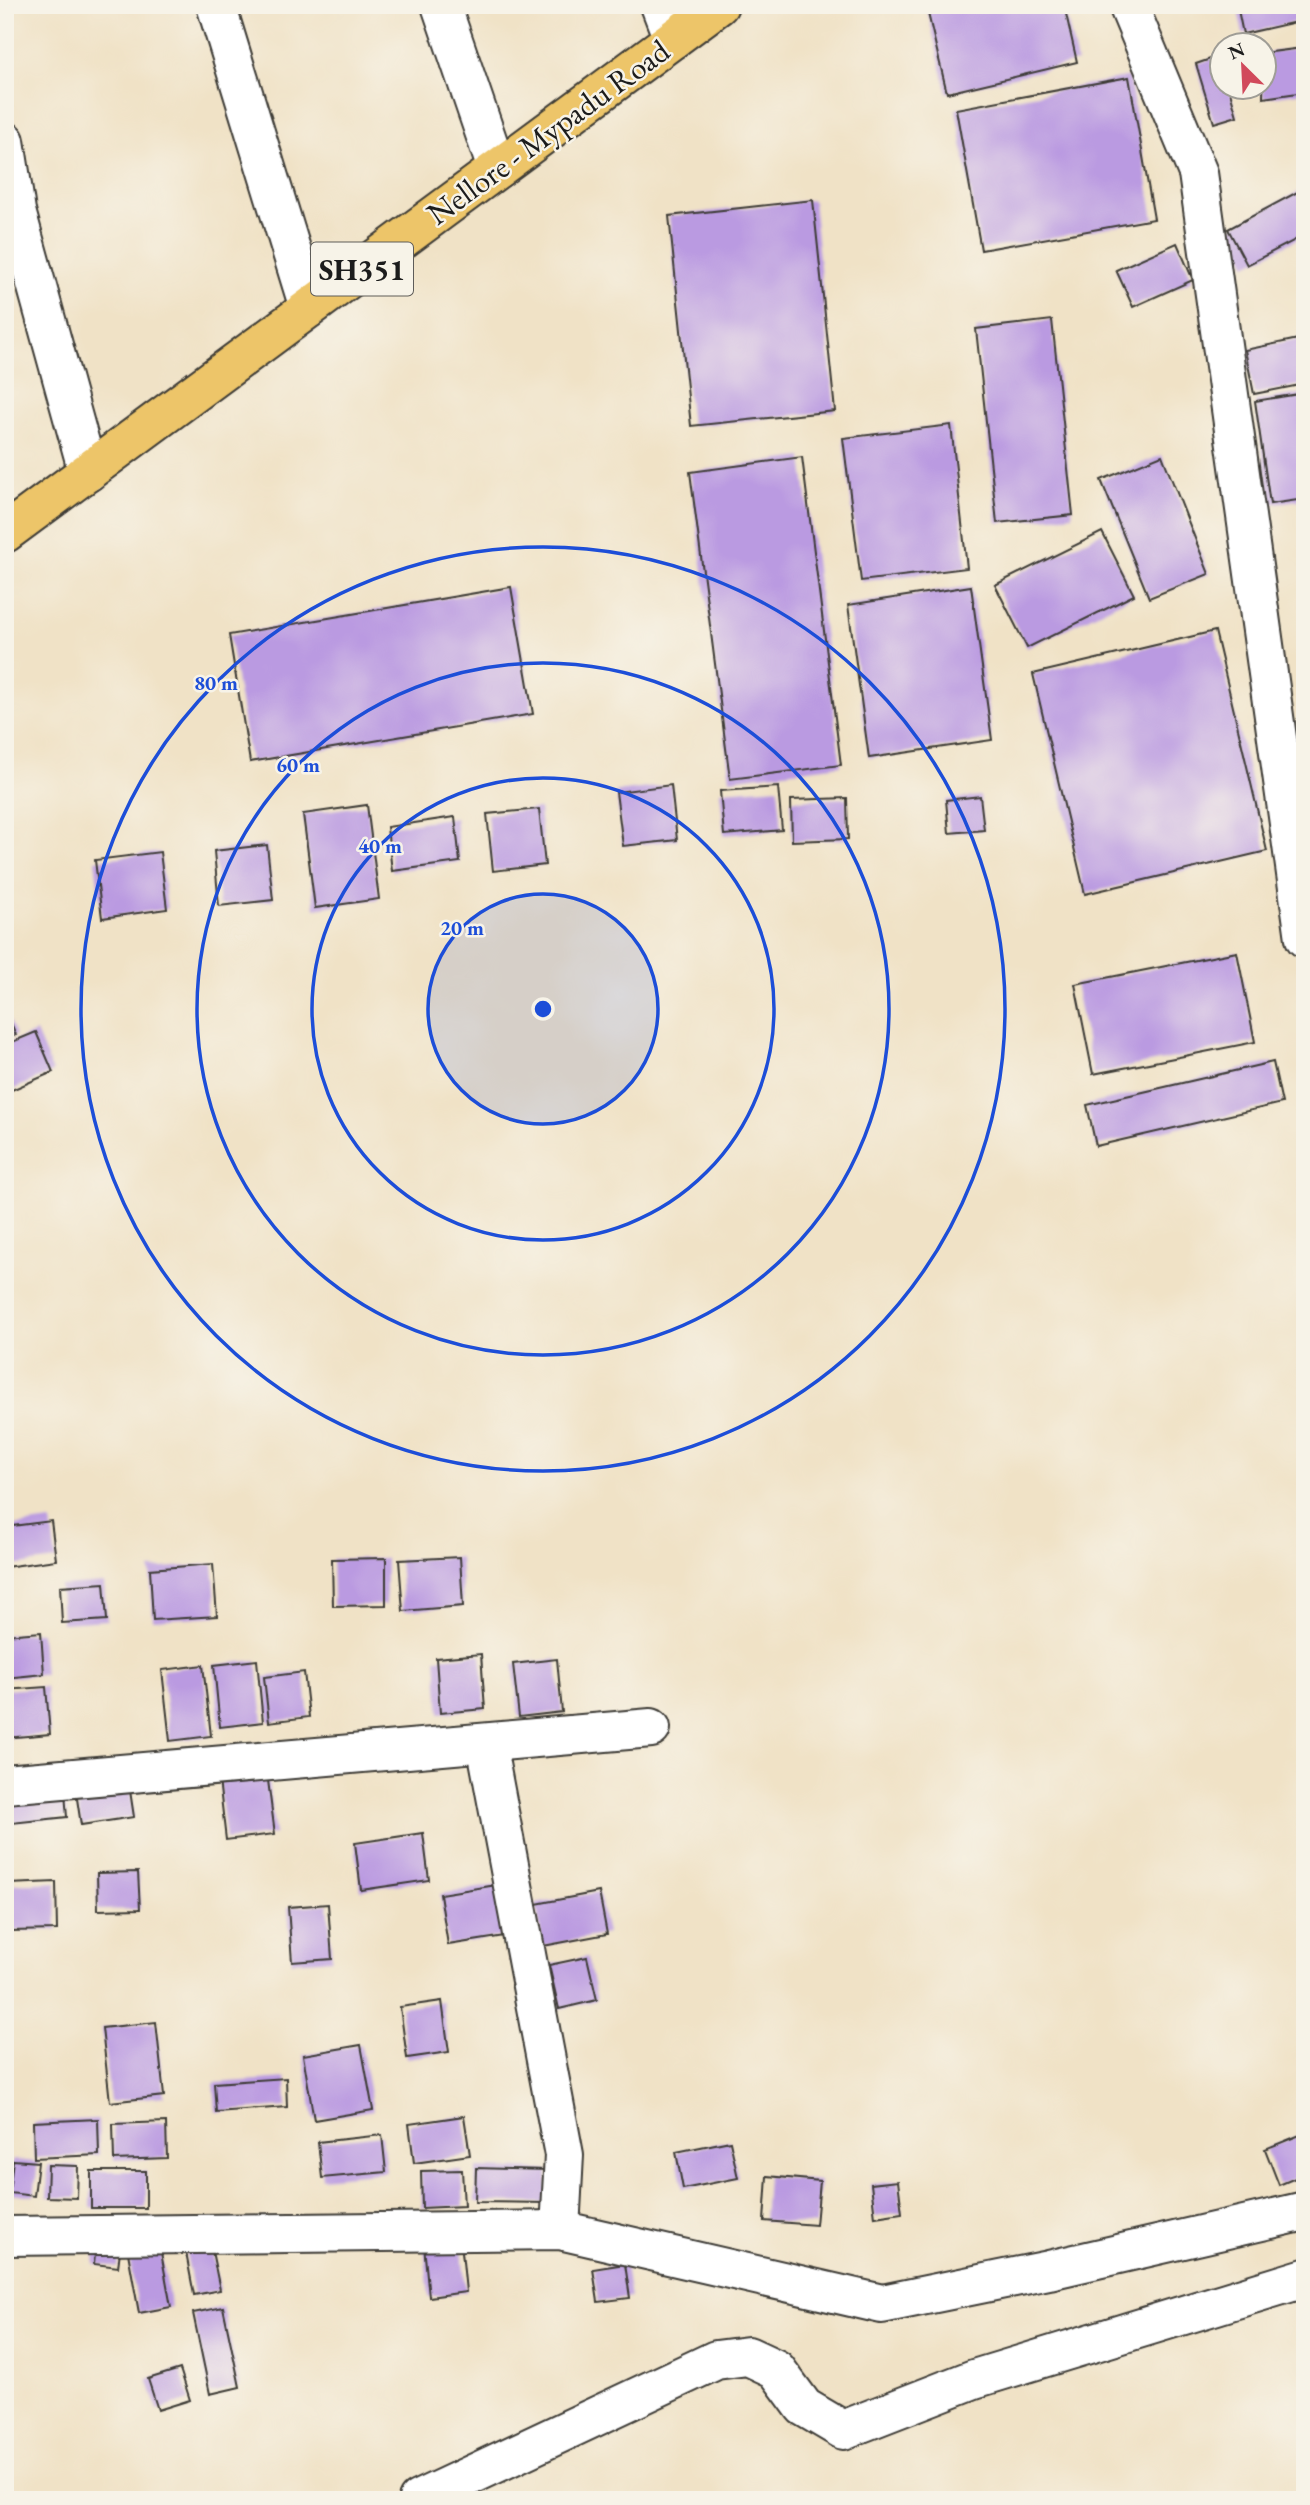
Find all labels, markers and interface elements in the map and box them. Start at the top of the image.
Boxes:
street label: Nellore - Mypadu Road [418,29,679,234]
north arrow [1208,32,1278,102]
text: N [1224,36,1249,65]
road number: SH351 [311,243,413,296]
text: 80 m [194,669,238,696]
text: 60 m [276,751,320,778]
text: 40 m [358,832,402,859]
text: 20 m [440,914,484,941]
centre of rings [531,997,555,1021]

